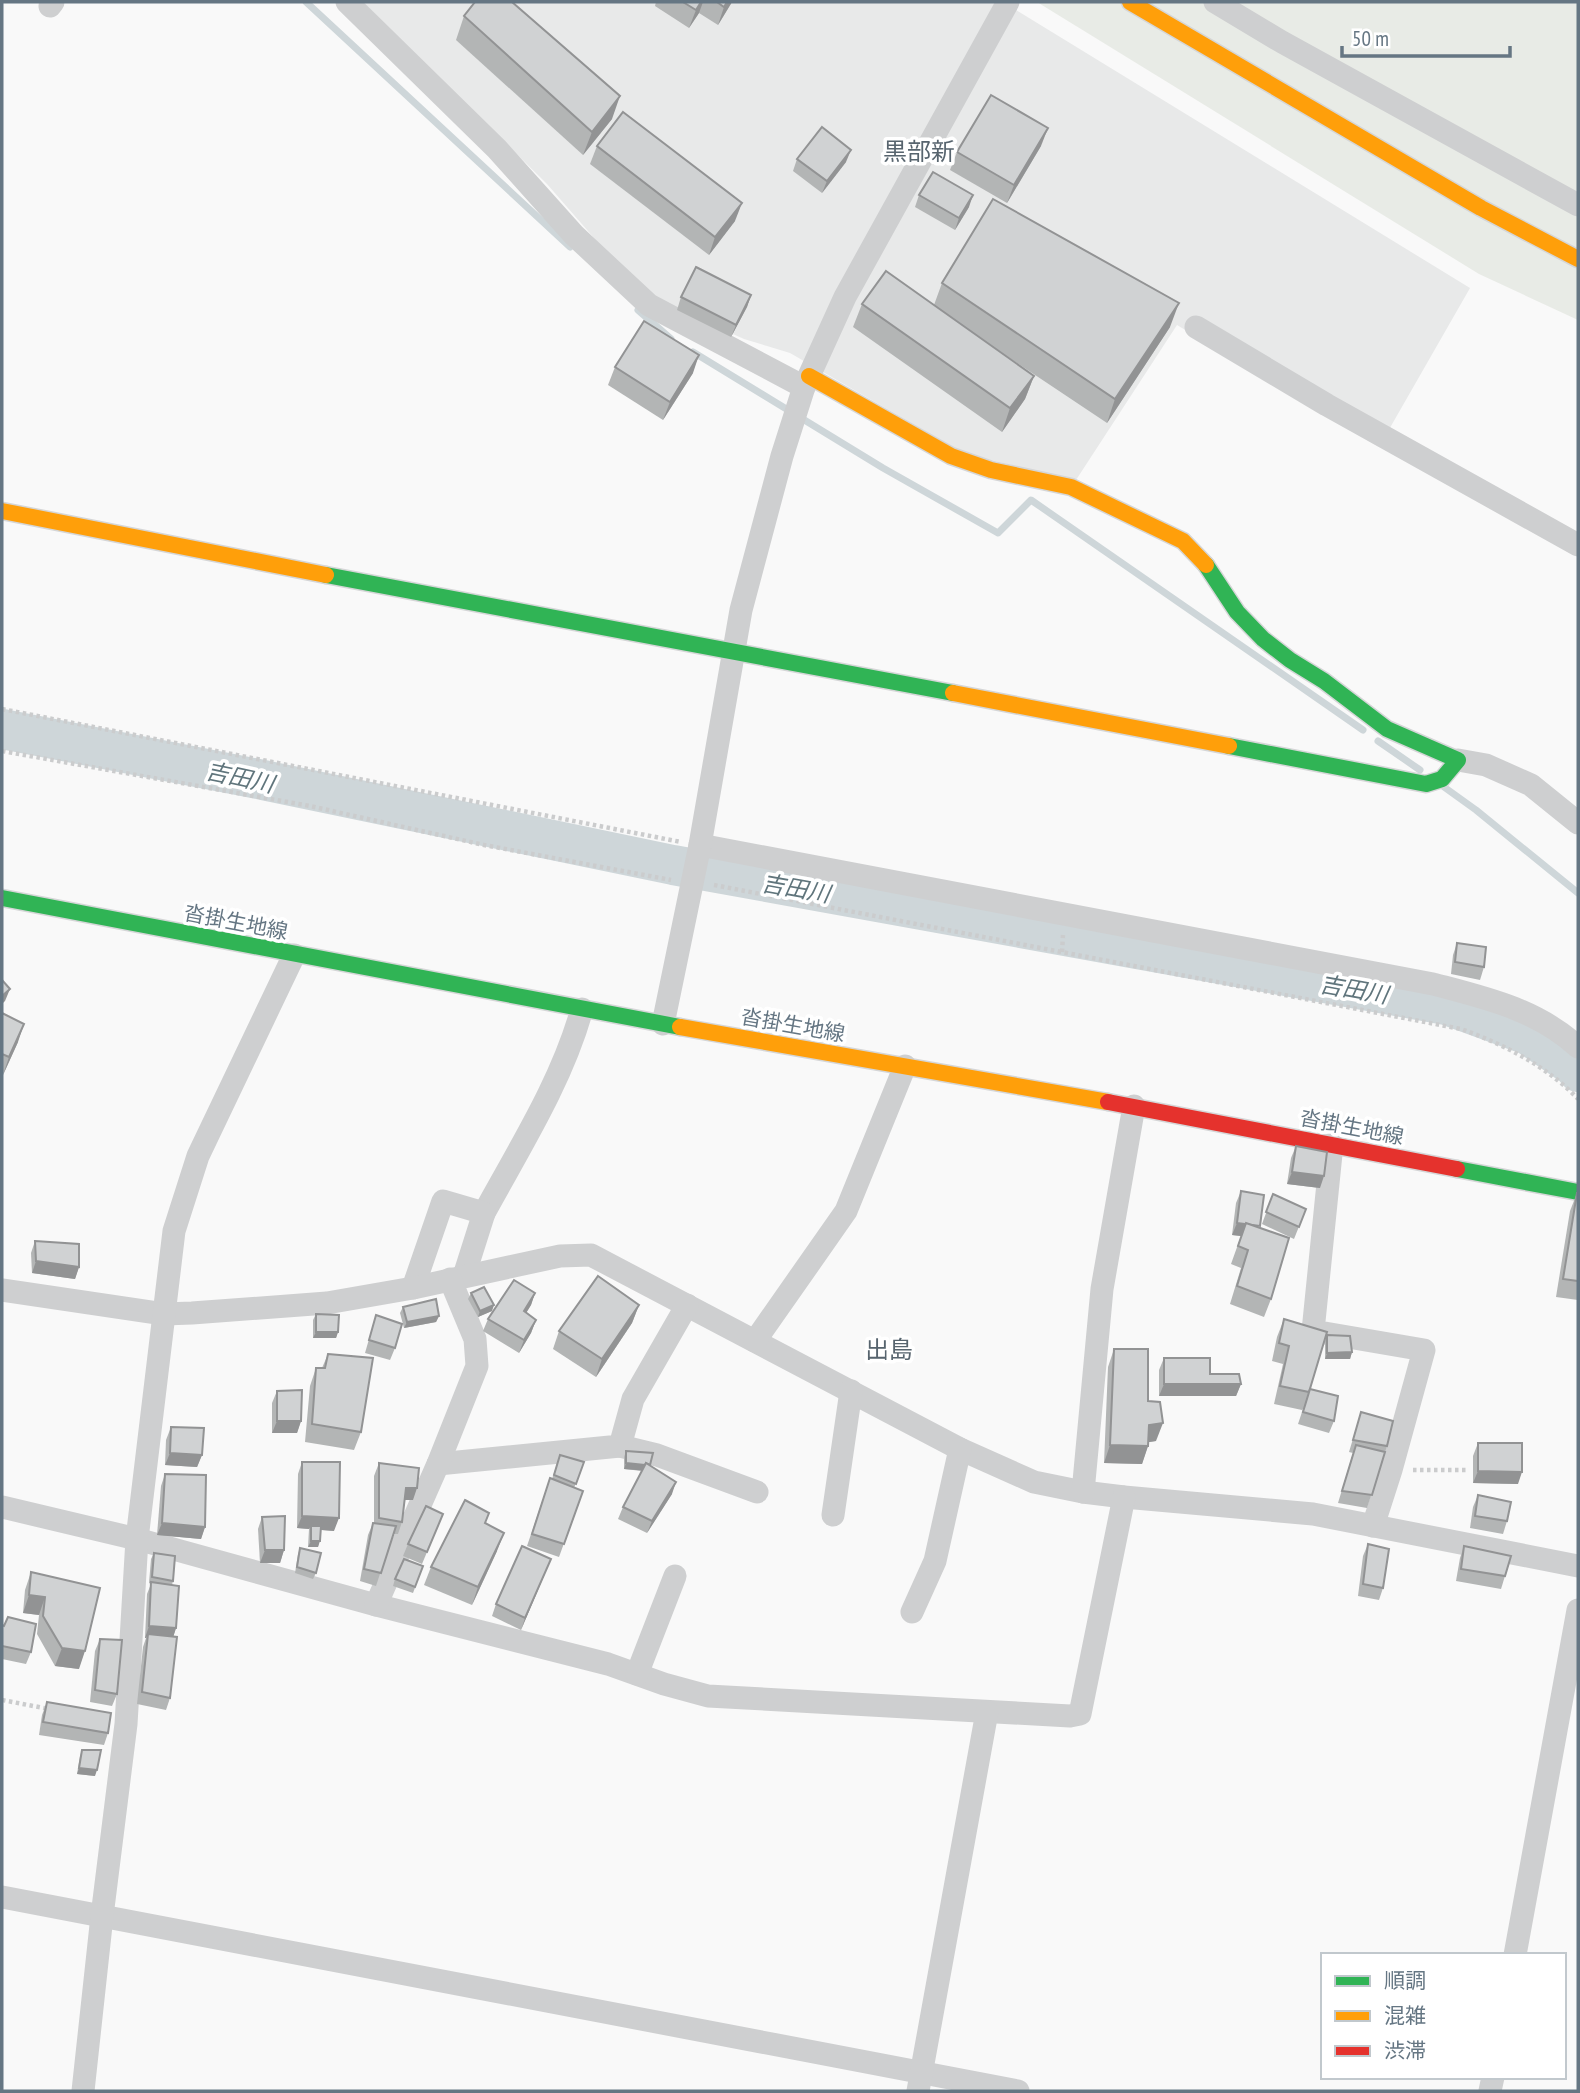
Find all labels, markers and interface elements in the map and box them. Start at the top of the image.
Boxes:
scale bar [1342,14,1510,58]
text: 50 m [1352,25,1389,52]
district label: 黒部新 [883,136,955,167]
water label: 吉田川 [203,756,280,799]
water label: 吉田川 [760,868,835,909]
street label: 沓掛生地線 [182,899,290,945]
water label: 吉田川 [1318,969,1393,1010]
street label: 沓掛生地線 [739,1003,847,1047]
street label: 沓掛生地線 [1298,1104,1406,1150]
district label: 出島 [865,1334,913,1365]
legend [1321,1953,1566,2079]
text: 順調 [1384,1967,1426,1994]
text: 混雑 [1384,2002,1426,2029]
text: 渋滞 [1384,2037,1426,2064]

